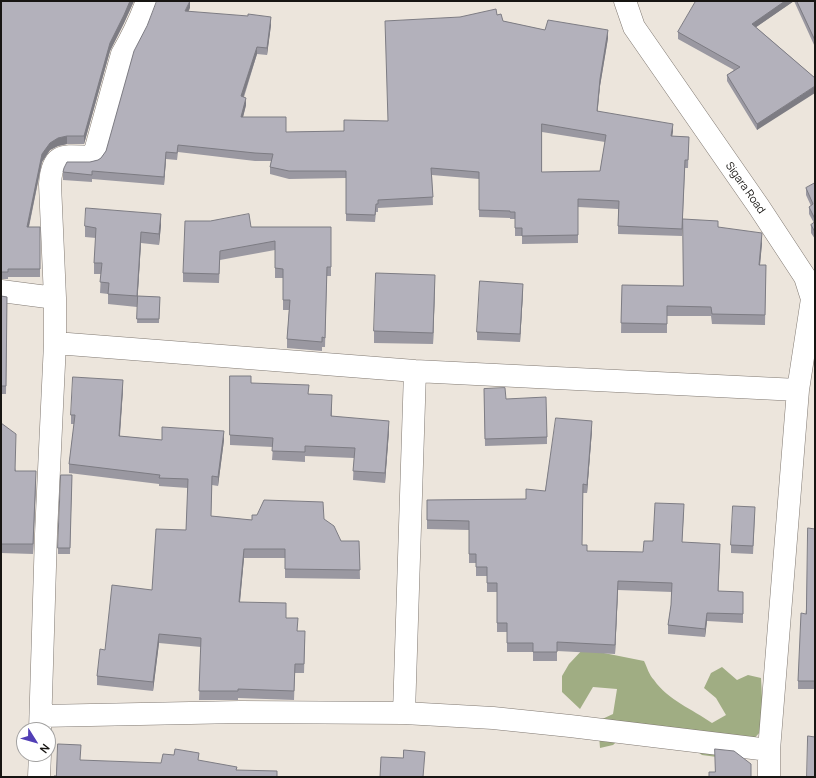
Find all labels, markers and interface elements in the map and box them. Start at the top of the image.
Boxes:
street label: Sigara Road [722,160,768,216]
north arrow [16,722,56,762]
text: N [37,741,54,757]

